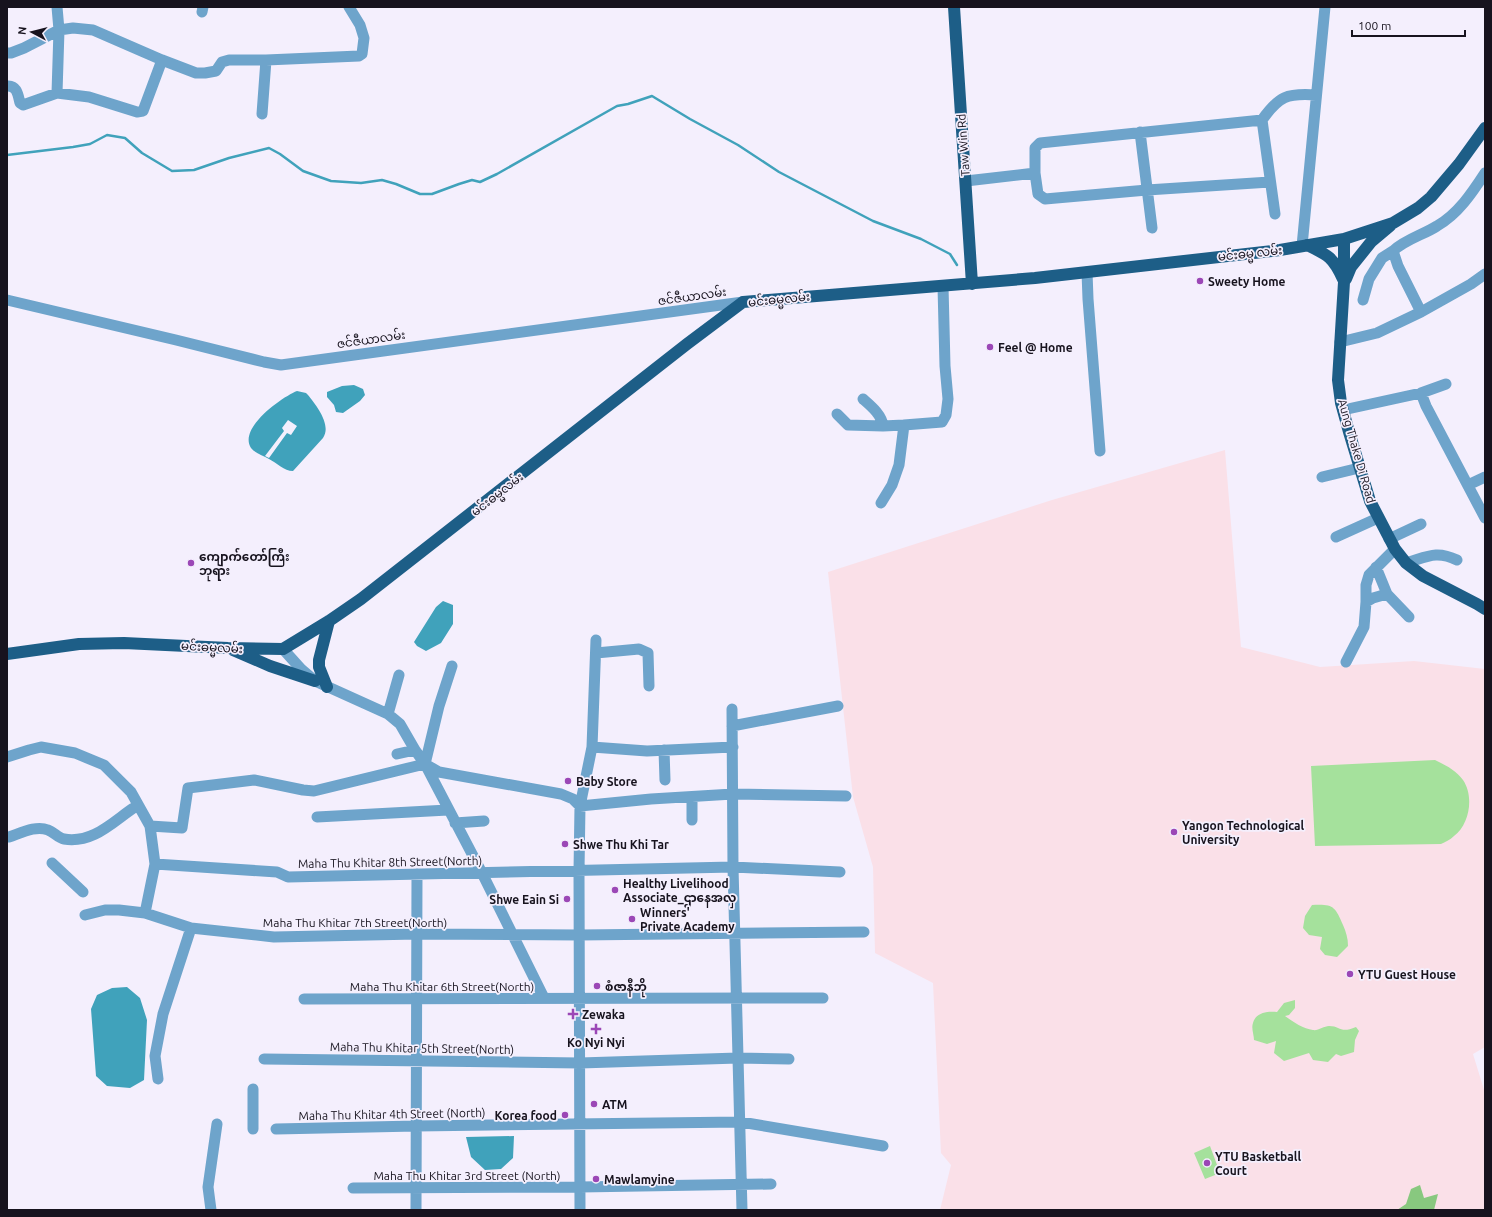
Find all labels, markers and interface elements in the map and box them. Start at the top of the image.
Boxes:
north arrow [12,12,52,52]
scale bar [1352,12,1465,38]
text: 100 m [1358,19,1391,32]
text: N [16,26,29,36]
street label: Taw Win Rd [954,113,972,177]
street label: မင်းဓမ္မ လမ်း [1217,241,1283,267]
place label: Sweety Home [1208,275,1286,288]
marker: Sweety Home [1195,276,1205,286]
street label: ဇင်ဇီယာလမ်း [657,283,727,307]
street label: မင်းဓမ္မလမ်း [747,287,811,313]
street label: ဇင်ဇီယာလမ်း [336,326,406,350]
place label: Feel @ Home [998,341,1073,354]
marker: Feel @ Home [985,342,995,352]
street label: Aung Thake Di Road [1336,397,1378,505]
street label: မင်းဓမ္မလမ်း [467,468,528,522]
place label: ကျောက်တော်ကြီး ဘုရား [199,547,290,582]
marker: ကျောက်တော်ကြီး ဘုရား [186,558,196,568]
street label: မင်းဓမ္မလမ်း [180,637,243,659]
place label: Baby Store [576,775,638,788]
marker: Baby Store [563,776,573,786]
place label: Yangon Technological University [1182,819,1305,846]
marker: Yangon Technological University [1169,827,1179,837]
place label: Shwe Thu Khi Tar [573,838,669,851]
marker: Shwe Thu Khi Tar [560,839,570,849]
street label: Maha Thu Khitar 8th Street(North) [298,854,482,871]
place label: Healthy Livelihood Associate_ဌာနေအလှ [623,877,736,909]
marker: Healthy Livelihood Associate_ဌာနေအလှ [610,885,620,895]
place label: Shwe Eain Si [489,893,559,906]
marker: Shwe Eain Si [562,894,572,904]
place label: Winners' Private Academy [640,906,735,933]
marker: Winners' Private Academy [627,914,637,924]
street label: Maha Thu Khitar 7th Street(North) [263,916,447,930]
place label: YTU Guest House [1358,968,1456,981]
marker: YTU Guest House [1345,969,1355,979]
place label: စံဇာနီဘို [605,978,647,998]
street label: Maha Thu Khitar 6th Street(North) [350,980,534,994]
marker: စံဇာနီဘို [592,981,602,991]
marker: Zewaka [567,1008,579,1020]
place label: Zewaka [582,1008,625,1021]
marker: Ko Nyi Nyi [591,1024,601,1034]
place label: Ko Nyi Nyi [567,1036,625,1049]
street label: Maha Thu Khitar 5th Street(North) [330,1040,514,1057]
place label: ATM [602,1098,627,1111]
marker: ATM [589,1099,599,1109]
street label: Maha Thu Khitar 4th Street (North) [298,1106,486,1123]
place label: Korea food [495,1109,557,1122]
marker: Korea food [560,1110,570,1120]
place label: YTU Basketball Court [1215,1150,1301,1177]
marker: YTU Basketball Court [1202,1158,1212,1168]
street label: Maha Thu Khitar 3rd Street (North) [373,1169,561,1183]
place label: Mawlamyine [604,1173,675,1186]
marker: Mawlamyine [591,1174,601,1184]

